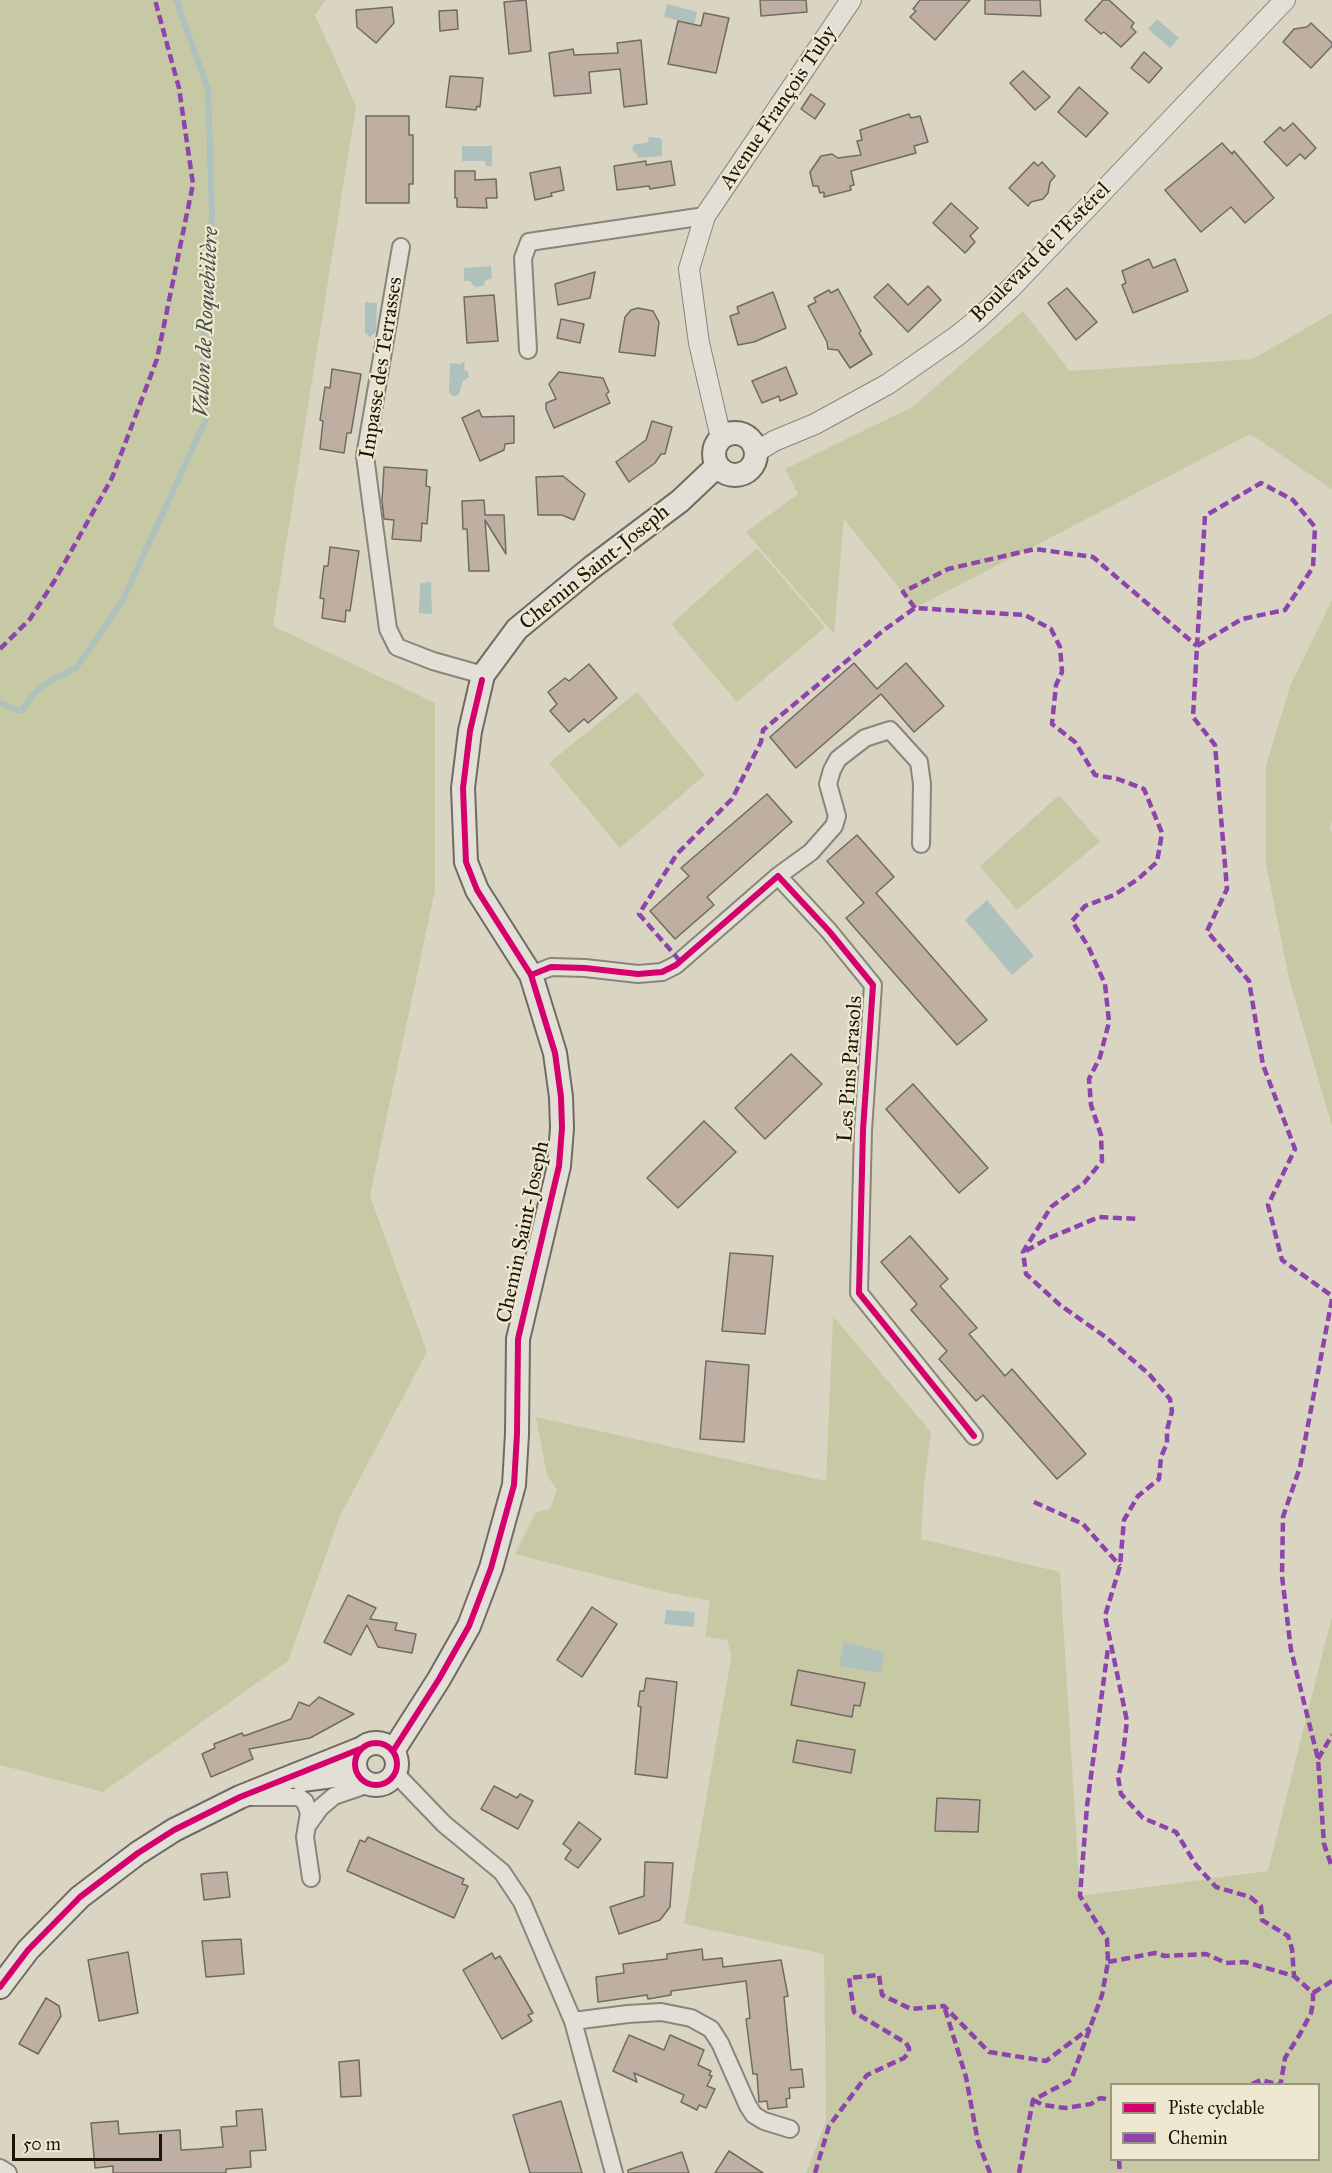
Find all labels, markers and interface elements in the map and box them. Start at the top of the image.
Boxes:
street label: Avenue François Tuby [715,22,843,194]
street label: Boulevard de l'Estérel [966,178,1116,328]
water label: Vallon de Roquebilière [189,226,225,418]
street label: Impasse des Terrasses [355,275,409,461]
street label: Chemin Saint-Joseph [515,500,675,636]
street label: Les Pins Parasols [833,995,869,1143]
street label: Chemin Saint-Joseph [492,1139,556,1325]
legend [1110,2083,1320,2161]
text: Piste cyclable [1168,2097,1265,2119]
scale bar [15,2122,165,2160]
text: Chemin [1168,2127,1228,2149]
text: 50 m [23,2133,61,2155]

